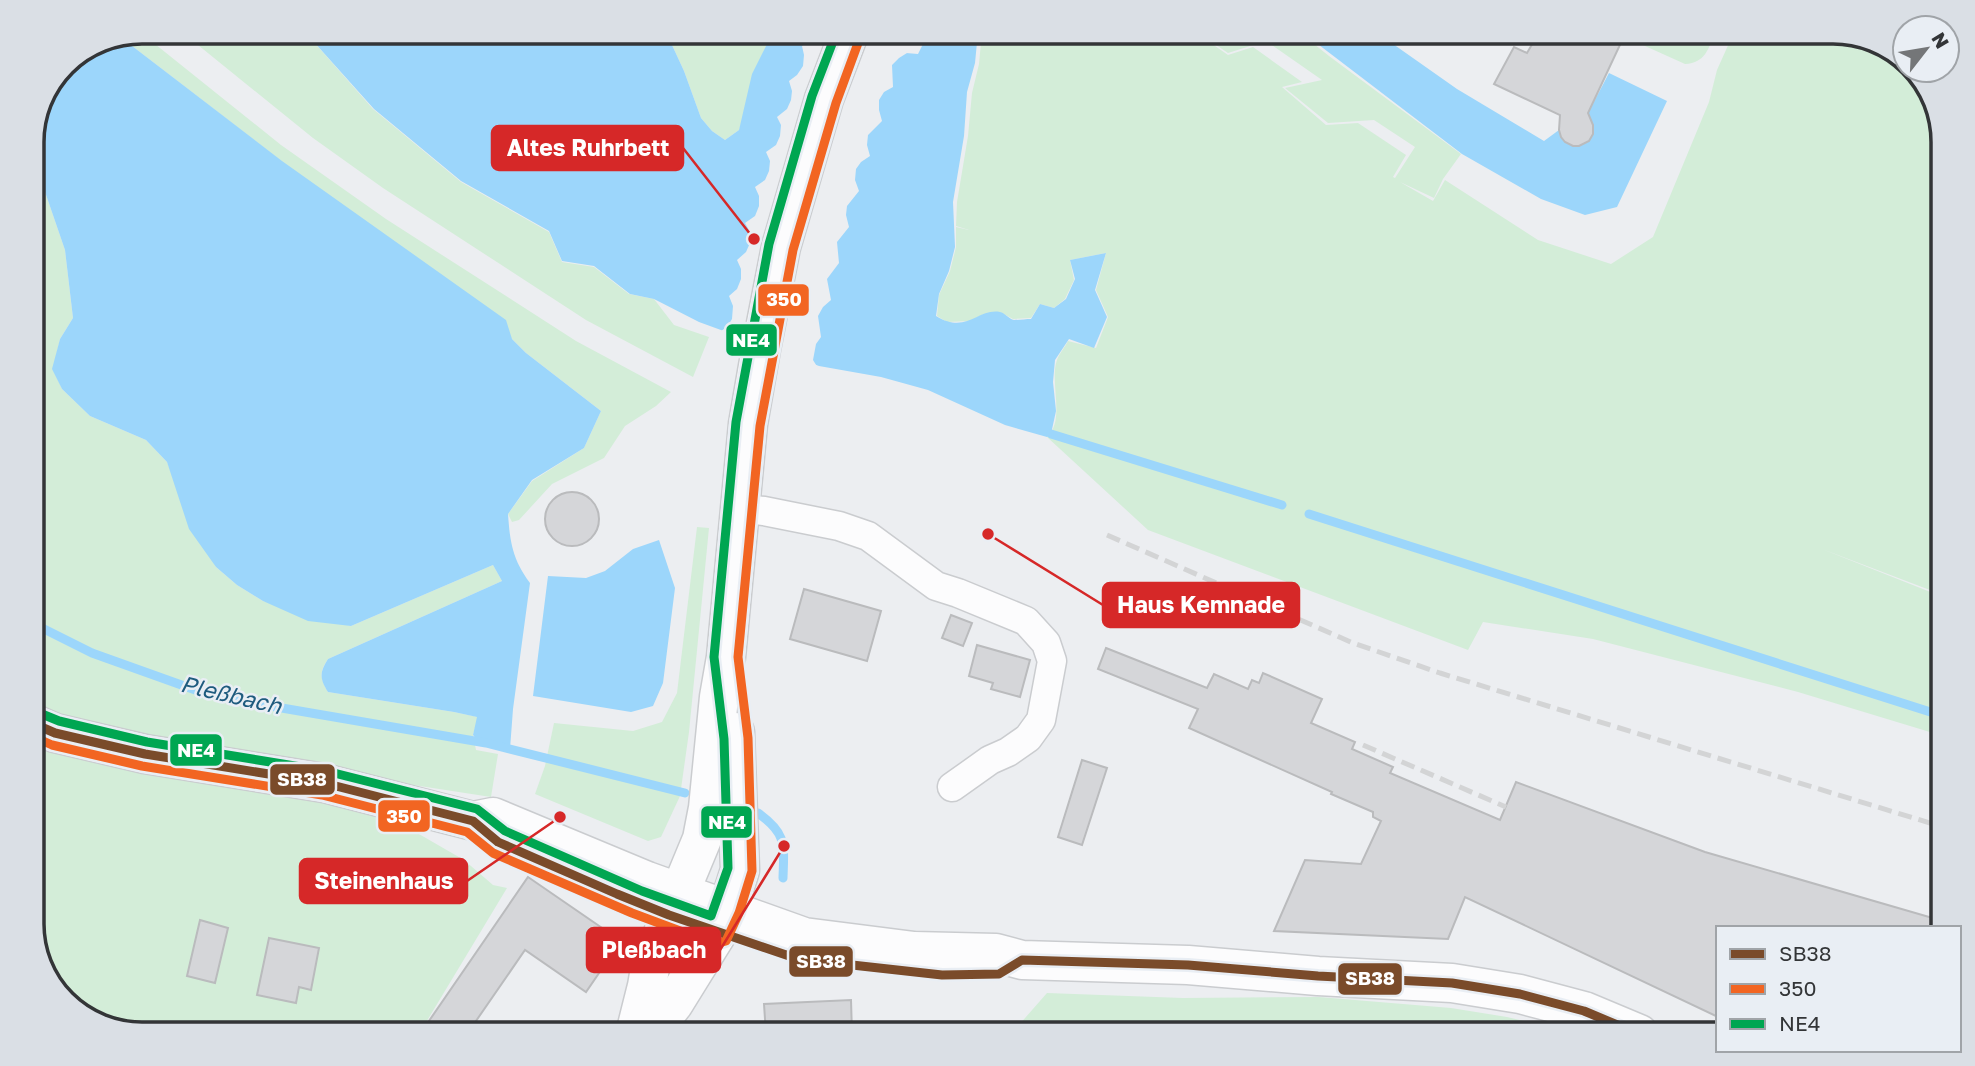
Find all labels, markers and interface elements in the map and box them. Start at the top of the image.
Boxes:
north arrow [1891,14,1961,84]
text: N [1927,28,1955,52]
callout: Altes Ruhrbett [492,126,683,170]
text: Altes Ruhrbett [507,133,669,161]
line badge: 350 [757,283,810,317]
text: 350 [766,287,802,310]
line badge: NE4 [725,323,778,357]
text: NE4 [732,328,770,351]
callout: Haus Kemnade [1103,583,1299,627]
text: Haus Kemnade [1117,590,1285,618]
water label: Pleßbach [178,669,285,719]
line badge: NE4 [169,733,223,767]
text: NE4 [177,738,215,761]
line badge: SB38 [269,763,336,796]
text: SB38 [277,767,327,790]
line badge: 350 [377,799,431,833]
text: 350 [386,804,422,827]
line badge: NE4 [700,805,753,839]
text: NE4 [708,810,746,833]
callout: Steinenhaus [300,859,467,903]
text: Steinenhaus [314,866,454,894]
legend [1716,926,1961,1052]
callout: Pleßbach [587,928,720,972]
text: Pleßbach [602,935,706,963]
text: SB38 [1779,940,1832,966]
line badge: SB38 [788,945,854,978]
text: SB38 [796,949,846,972]
line badge: SB38 [1337,962,1403,996]
text: SB38 [1345,966,1395,989]
text: 350 [1779,975,1817,1001]
text: NE4 [1779,1010,1821,1036]

